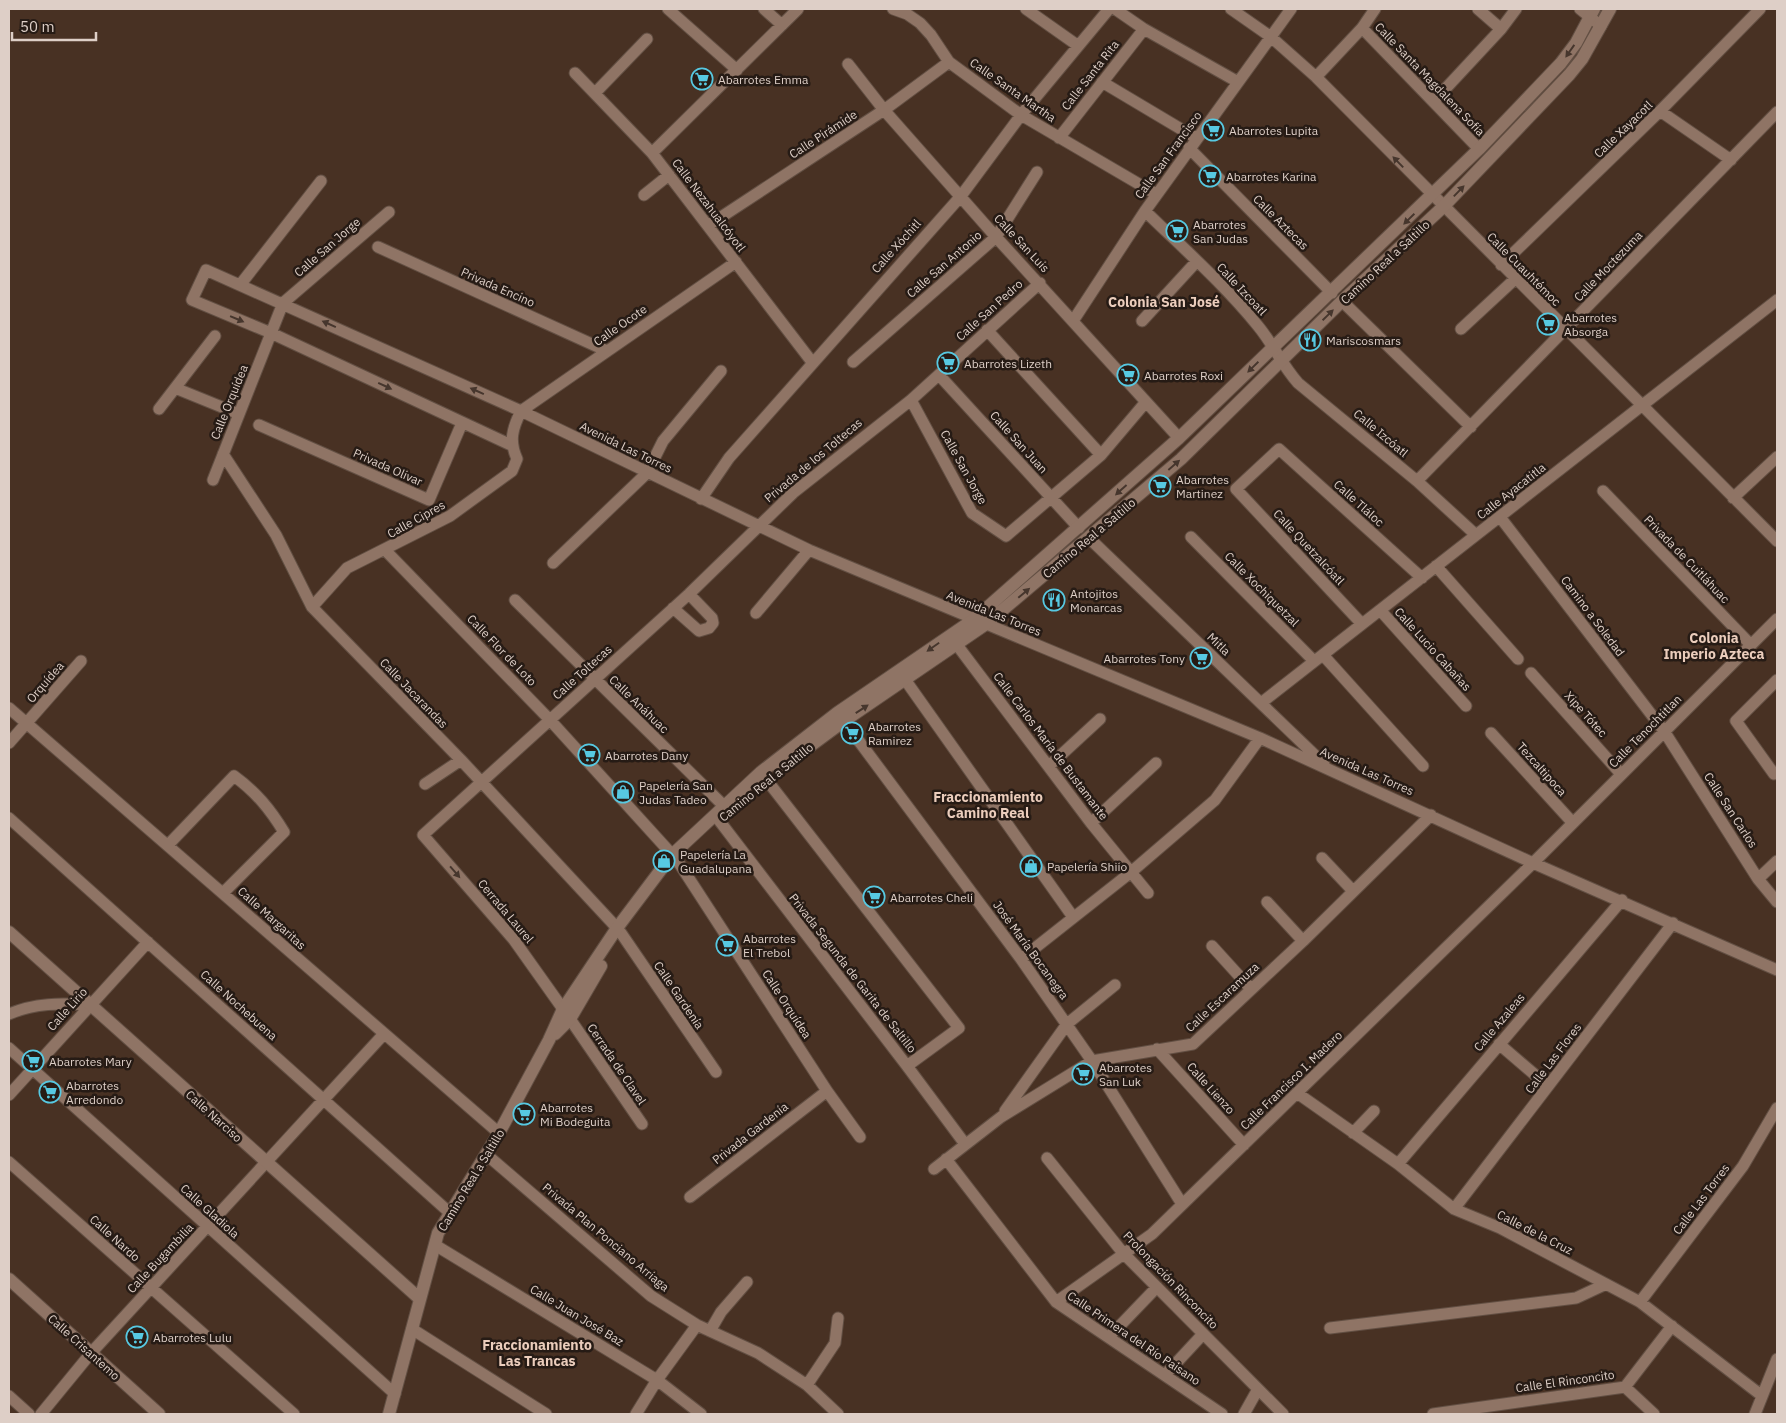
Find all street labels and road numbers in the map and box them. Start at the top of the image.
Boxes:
street label: Calle Santa Magdalena Sofía [1372,19,1489,139]
street label: Calle Santa Rita [1058,37,1122,113]
street label: Calle Santa Martha [967,55,1059,126]
street label: Calle Xayacotl [1591,97,1655,161]
street label: Calle Pirámide [786,106,860,161]
street label: Calle San Francisco [1131,108,1205,202]
street label: Calle Nezahualcóyotl [669,155,749,255]
street label: Calle Aztecas [1250,191,1312,253]
street label: Calle San Luis [991,211,1053,275]
street label: Calle San Jorge [291,214,363,280]
street label: Calle Xóchitl [868,216,924,276]
street label: Camino Real a Saltillo [1337,217,1433,307]
street label: Calle San Antonio [903,227,985,301]
street label: Calle Moctezuma [1571,227,1646,304]
street label: Calle Cuauhtémoc [1484,229,1564,309]
street label: Calle Izcoatl [1214,260,1270,318]
street label: Privada Encino [459,264,538,310]
street label: Calle San Pedro [953,276,1026,344]
street label: Calle Ocote [590,301,650,349]
street label: Calle Orquídea [207,362,251,442]
street label: Calle Izcóatl [1351,406,1411,460]
street label: Calle San Juan [987,408,1051,476]
street label: Privada de los Toltecas [761,415,865,505]
street label: Avenida Las Torres [577,418,675,476]
street label: Calle San Jorge [937,427,991,507]
street label: Privada Olivar [351,445,426,489]
street label: Calle Ayacatitla [1474,459,1549,522]
street label: Calle Tláloc [1331,477,1387,529]
street label: Camino Real a Saltillo [1040,495,1139,581]
street label: Calle Cipres [384,497,448,541]
street label: Calle Quetzalcóatl [1270,506,1348,588]
street label: Privada de Cuitláhuac [1641,512,1733,606]
street label: Calle Xochiquetzal [1222,549,1302,629]
street label: Camino a Soledad [1558,573,1628,659]
street label: Avenida Las Torres [944,587,1044,639]
street label: Calle Lucio Cabañas [1392,604,1475,694]
street label: Calle Flor de Loto [464,611,540,689]
street label: Mitla [1204,629,1234,659]
street label: Calle Toltecas [549,641,615,703]
street label: Calle Jacarandas [377,655,451,731]
street label: Orquídea [23,658,67,706]
street label: Calle Carlos María de Bustamante [990,669,1112,823]
street label: Calle Anáhuac [606,672,672,736]
street label: Xipe Tótec [1562,688,1610,740]
street label: Calle Tenochtitlan [1605,691,1685,771]
street label: Camino Real a Saltillo [716,739,816,824]
street label: Tezcaltipoca [1514,739,1570,799]
street label: Avenida Las Torres [1318,744,1416,798]
street label: Calle San Carlos [1701,769,1761,851]
street label: Cerrada Laurel [475,876,537,946]
street label: Calle Margaritas [235,883,309,953]
street label: Privada Segunda de Garita de Saltillo [786,890,920,1056]
street label: José María Bocanegra [990,898,1072,1003]
street label: Calle Gardenía [651,958,708,1032]
street label: Calle Escaramuza [1182,959,1262,1035]
street label: Calle Nochebuena [198,967,281,1044]
street label: Calle Orquídea [759,967,815,1042]
street label: Calle Lirio [44,984,90,1034]
street label: Calle Azaleas [1470,990,1528,1054]
street label: Calle Las Flores [1522,1020,1584,1096]
street label: Cerrada de Clavel [584,1021,650,1107]
street label: Calle Francisco I. Madero [1237,1027,1345,1133]
street label: Calle Lienzo [1184,1059,1238,1117]
street label: Calle Narciso [183,1087,245,1145]
street label: Privada Gardenía [709,1098,791,1167]
street label: Camino Real a Saltillo [435,1126,508,1234]
street label: Calle Las Torres [1669,1160,1733,1237]
street label: Privada Plan Ponciano Arriaga [540,1180,673,1295]
street label: Calle Gladiola [177,1181,243,1242]
street label: Calle de la Cruz [1495,1207,1576,1258]
street label: Calle Nardo [87,1211,144,1265]
street label: Calle Bugambilia [124,1219,197,1296]
street label: Prolongación Rinconcito [1120,1228,1222,1332]
street label: Calle Juan José Baz [527,1281,627,1349]
street label: Calle Primera del Río Paisano [1065,1288,1204,1388]
street label: Calle Crisantemo [45,1311,123,1383]
street label: Calle El Rinconcito [1515,1367,1616,1395]

